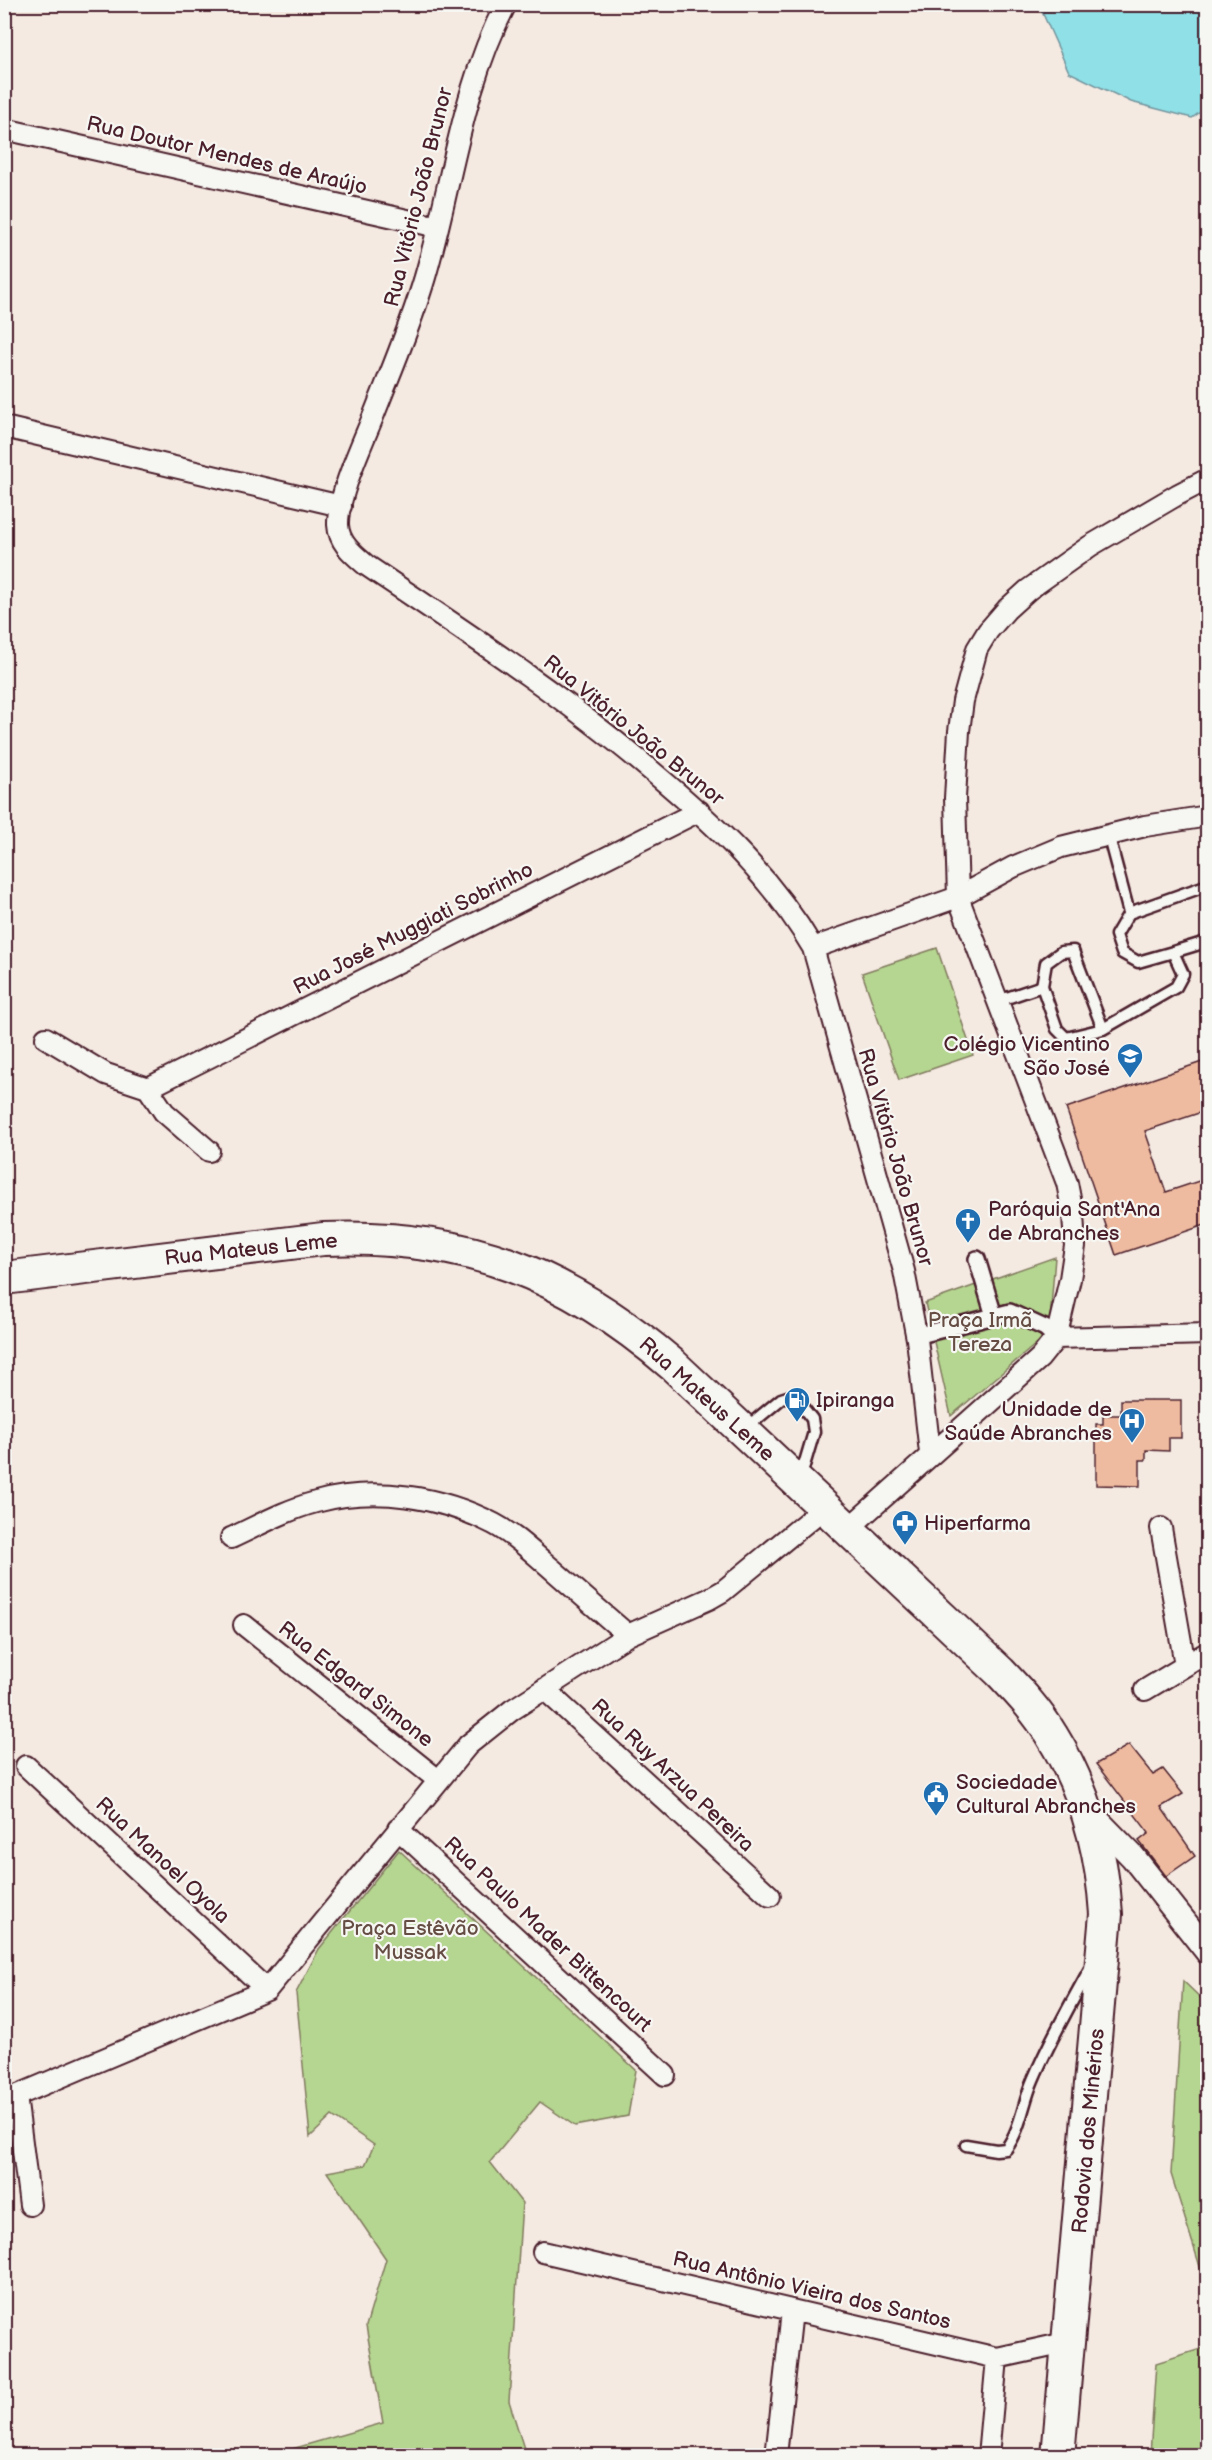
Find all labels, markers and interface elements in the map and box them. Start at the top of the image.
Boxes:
street label: Rua Vitório João Brunor [379,84,458,309]
street label: Rua Doutor Mendes de Araújo [84,111,370,200]
street label: Rua Vitório João Brunor [538,650,729,811]
street label: Rua José Muggiati Sobrinho [289,857,538,1000]
place label: Colégio Vicentino São José [943,1032,1110,1081]
school or university icon: Colégio Vicentino São José [1115,1041,1145,1079]
street label: Rua Vitório João Brunor [852,1045,939,1269]
place label: Paróquia Sant'Ana de Abranches [988,1197,1160,1246]
church icon: Paróquia Sant'Ana de Abranches [953,1206,983,1244]
street label: Rua Mateus Leme [163,1228,339,1271]
park label: Praça Irmã Tereza [928,1308,1032,1357]
street label: Rua Mateus Leme [634,1332,780,1467]
fuel station icon: Ipiranga [782,1385,812,1423]
place label: Ipiranga [816,1388,895,1413]
place label: Unidade de Saúde Abranches [945,1397,1112,1446]
hospital icon: Unidade de Saúde Abranches [1117,1406,1147,1444]
pharmacy icon: Hiperfarma [890,1508,920,1546]
place label: Hiperfarma [924,1511,1031,1536]
street label: Rua Edgard Simone [273,1616,438,1753]
street label: Rua Ruy Arzua Pereira [586,1694,759,1857]
place label: Sociedade Cultural Abranches [956,1770,1136,1819]
public building icon: Sociedade Cultural Abranches [921,1779,951,1817]
street label: Rua Manoel Oyola [90,1792,235,1929]
street label: Rua Paulo Mader Bittencourt [439,1832,657,2038]
park label: Praça Estêvão Mussak [341,1916,479,1965]
street label: Rodovia dos Minérios [1067,2028,1110,2235]
street label: Rua Antônio Vieira dos Santos [671,2246,953,2335]

